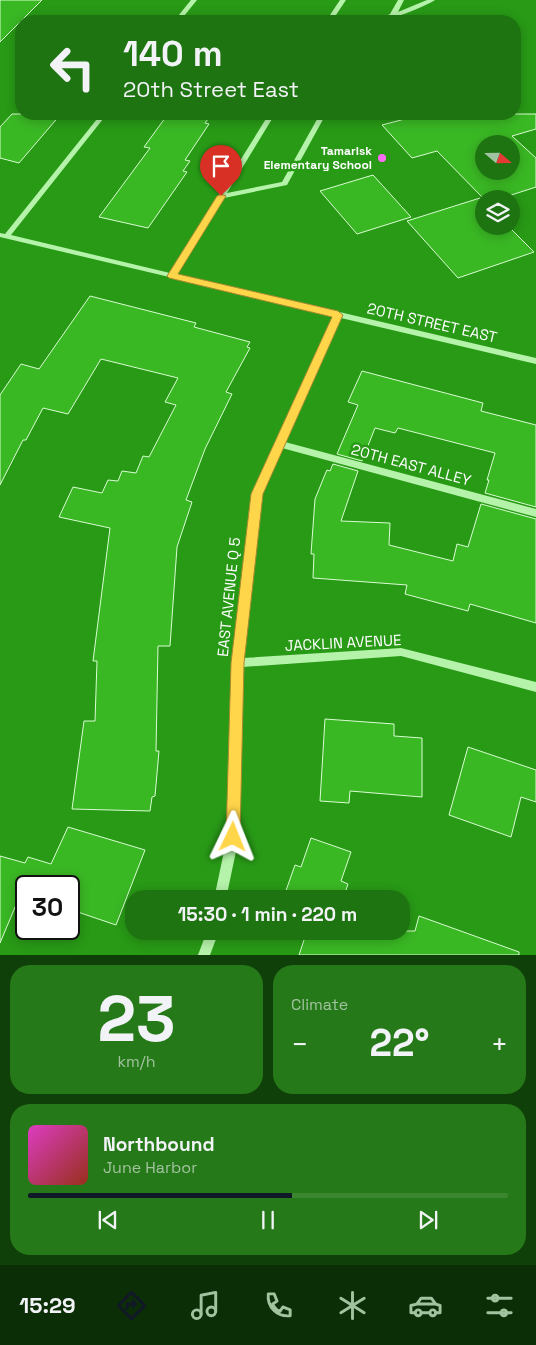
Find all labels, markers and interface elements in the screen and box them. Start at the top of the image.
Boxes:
text: 140 m [123,32,223,76]
icon: left [40,35,105,100]
text: 20th Street East [123,75,299,103]
north arrow [475,135,520,180]
map controls [475,135,520,235]
place label: Tamarisk Elementary School [264,143,372,173]
pin [200,145,242,196]
icon: arrive [207,152,235,180]
marker: Tamarisk Elementary School [376,152,388,164]
button: layers [475,190,520,235]
street label: 20TH STREET EAST [365,298,499,347]
street label: 20TH EAST ALLEY [349,439,473,490]
street label: EAST AVENUE Q 5 [213,536,244,658]
street label: JACKLIN AVENUE [284,630,402,655]
position arrow [206,810,258,862]
speed limit sign: 30 [15,875,80,940]
text: 15:30 · 1 min · 220 m [178,902,357,927]
text: 23 [97,977,176,1060]
text: Climate [291,994,348,1015]
text: 22° [369,1019,430,1067]
text: − [291,1026,308,1062]
text: + [491,1026,508,1062]
text: km/h [117,1051,156,1072]
text: Northbound [103,1132,215,1157]
text: June Harbor [103,1157,197,1178]
icon: previous [94,1206,122,1234]
icon: pause [254,1206,282,1234]
icon: next [414,1206,442,1234]
icon: directions [114,1288,149,1323]
icon: music [188,1288,223,1323]
icon: phone [261,1288,296,1323]
icon: climate [335,1288,370,1323]
icon: car [408,1288,443,1323]
icon: filters [482,1288,517,1323]
text: 15:29 [19,1291,76,1319]

